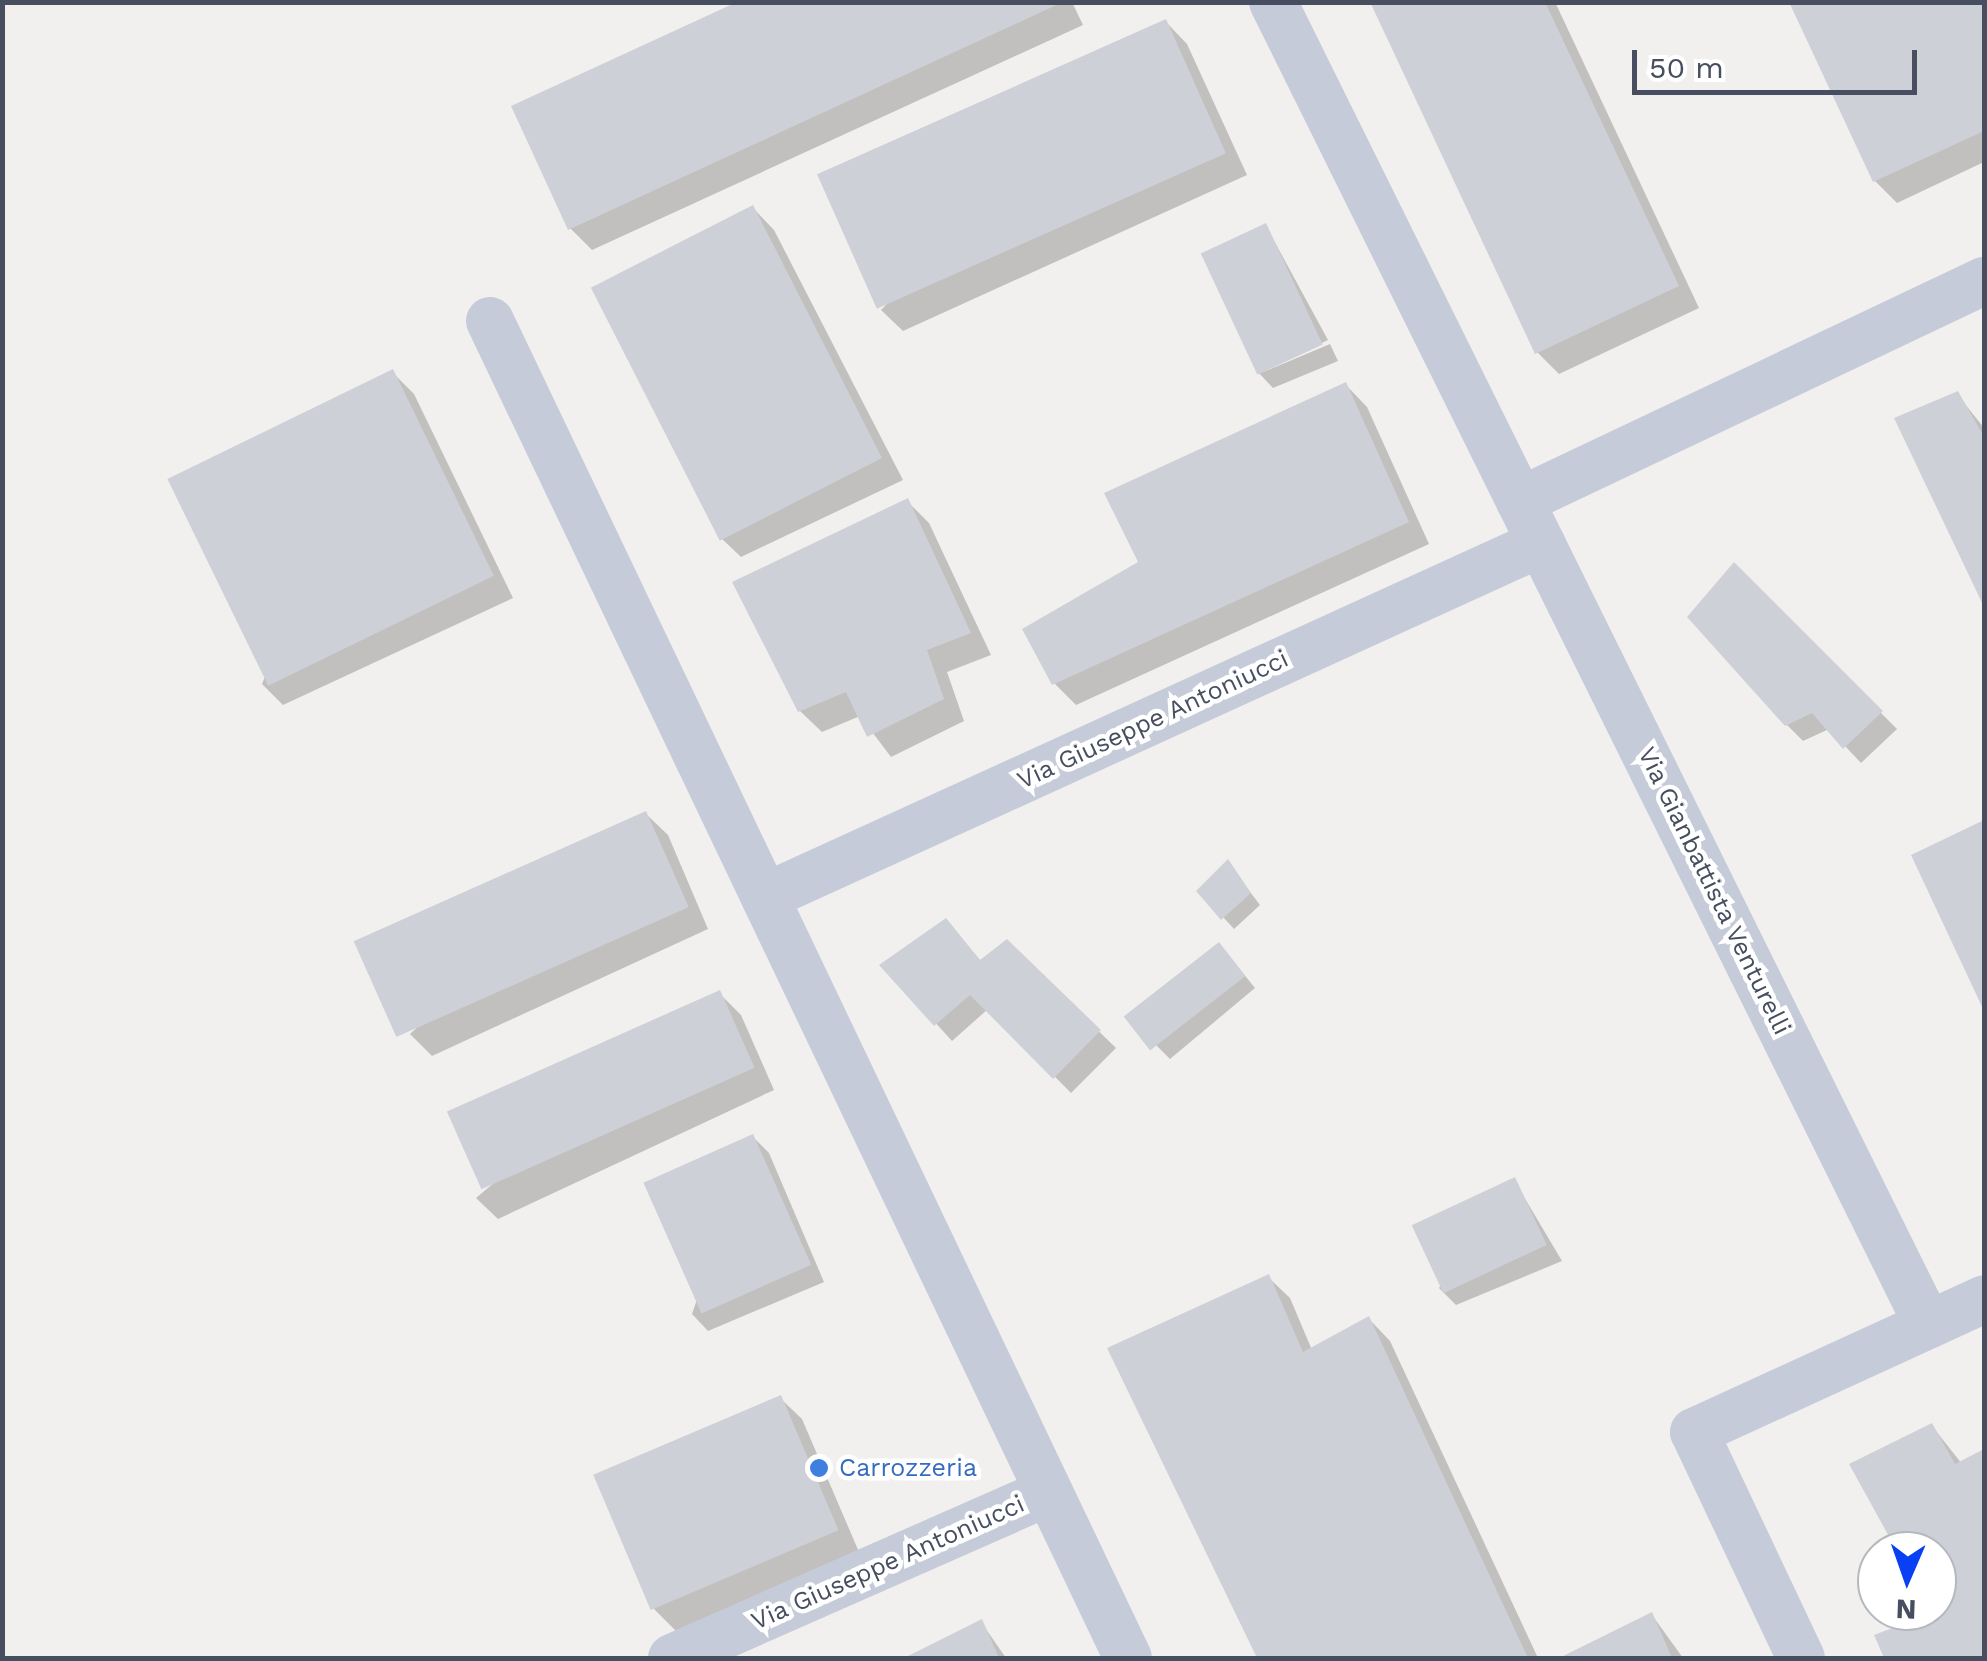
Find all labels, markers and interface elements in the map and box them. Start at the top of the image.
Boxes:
scale bar [1637,30,1922,92]
text: 50 m [1649,50,1724,85]
street label: Via Giuseppe Antoniucci [1012,644,1294,796]
street label: Via Gianbattista Venturelli [1631,741,1797,1041]
place label: Carrozzeria [839,1453,977,1483]
marker: Carrozzeria [808,1457,830,1479]
street label: Via Giuseppe Antoniucci [746,1489,1030,1637]
north arrow [1857,1531,1957,1631]
text: N [1895,1593,1917,1626]

